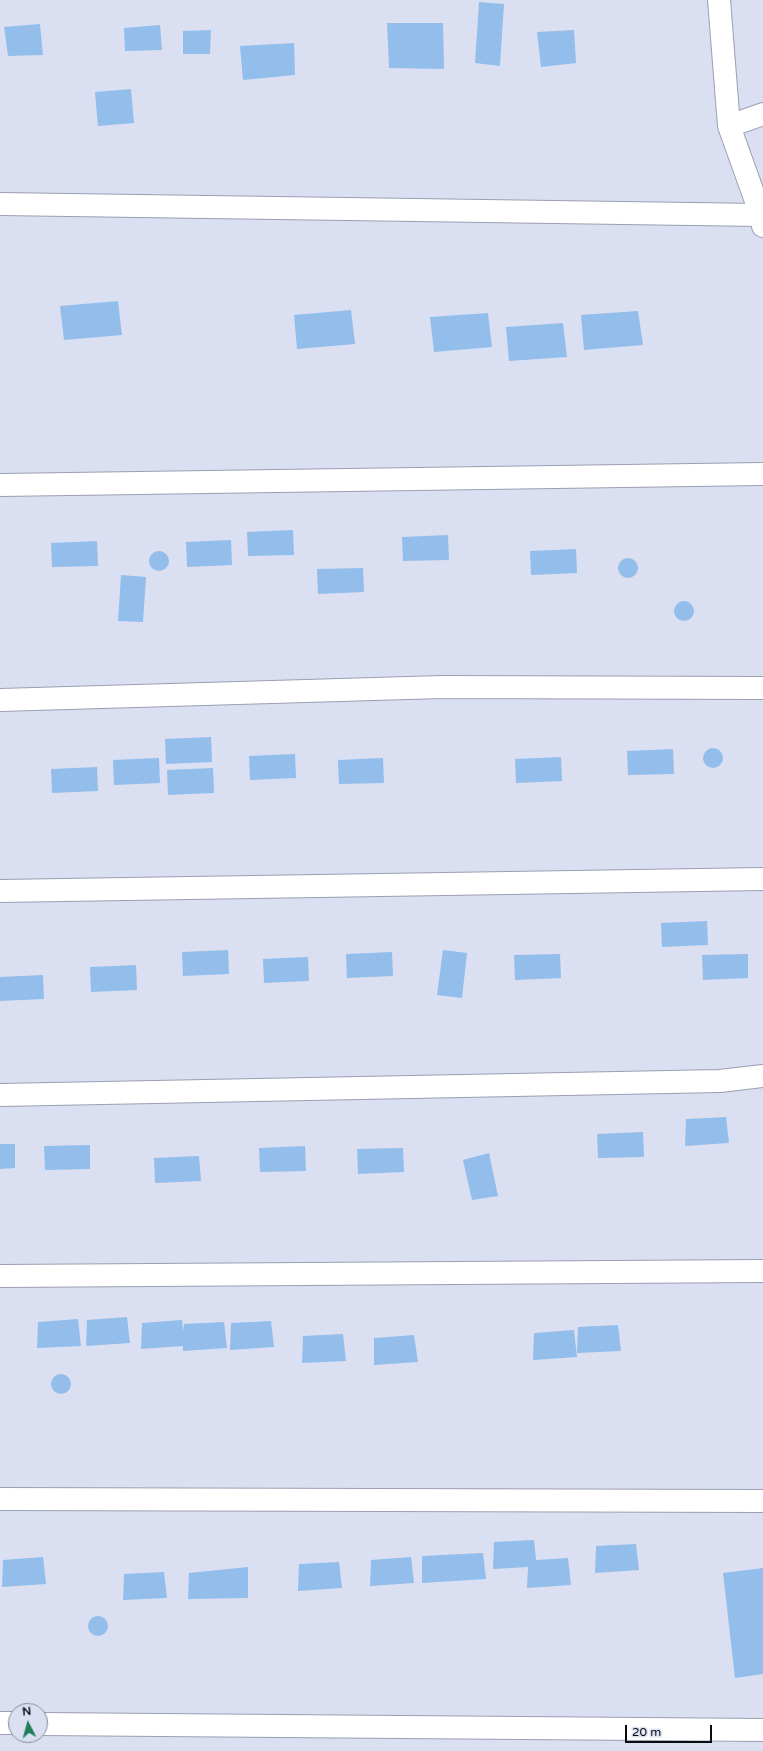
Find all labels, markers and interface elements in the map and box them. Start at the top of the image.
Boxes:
north arrow [8,1703,48,1743]
text: N [22,1705,32,1718]
scale bar [627,1717,714,1743]
text: 20 m [632,1725,661,1739]

